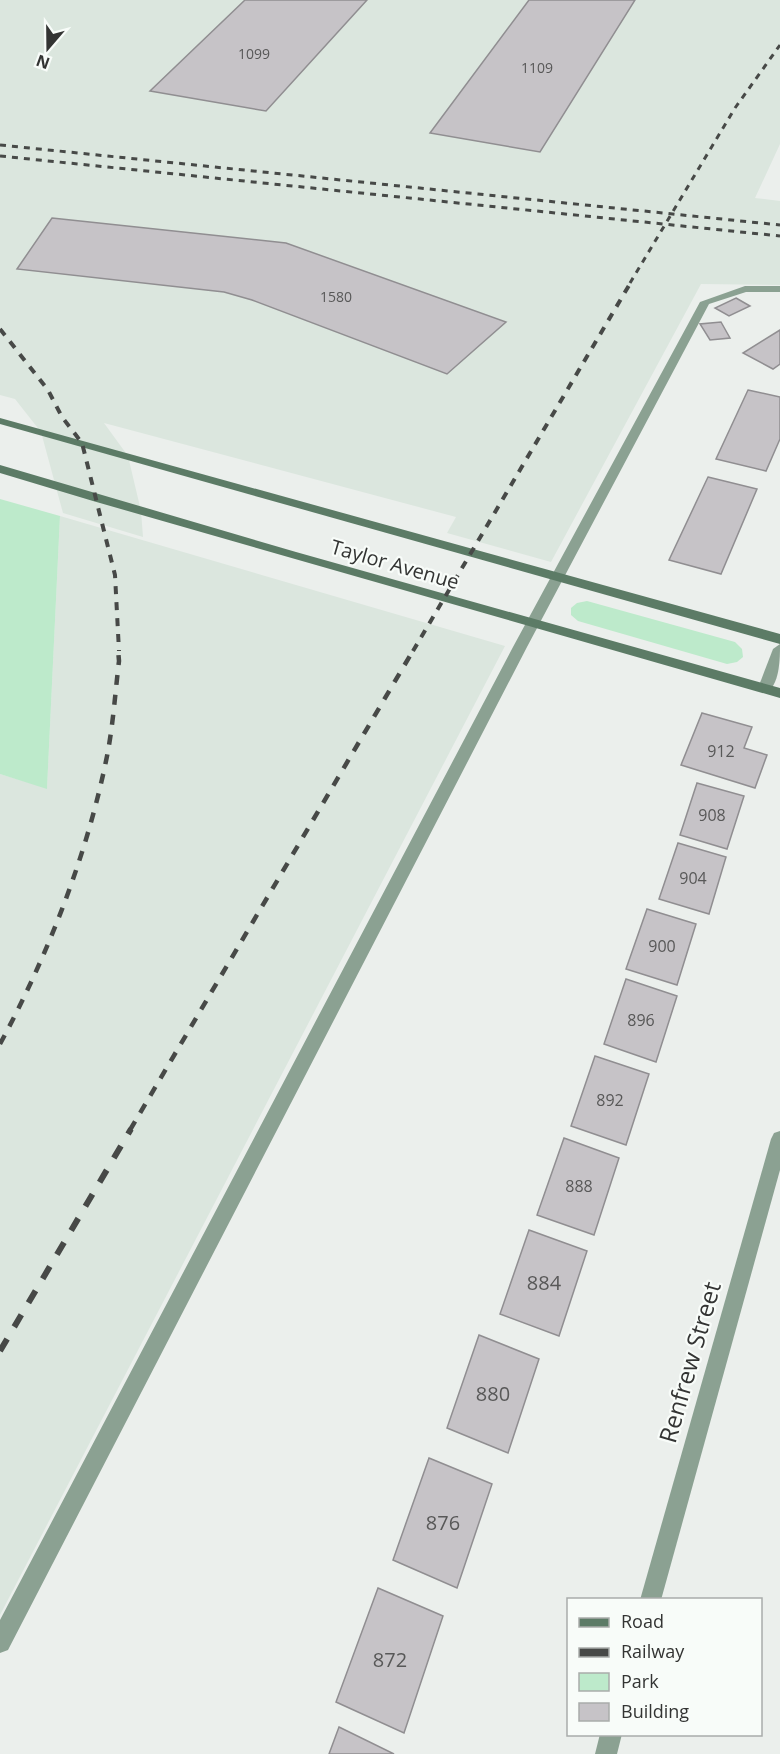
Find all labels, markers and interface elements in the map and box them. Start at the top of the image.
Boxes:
north arrow [18,18,78,78]
house number: 1099 [238,44,270,63]
text: N [33,50,53,75]
house number: 1109 [521,58,553,77]
house number: 1580 [320,287,352,306]
street label: Taylor Avenue [328,533,462,595]
house number: 912 [707,740,735,762]
house number: 908 [698,804,726,826]
house number: 904 [679,867,707,889]
house number: 900 [648,935,676,957]
house number: 896 [627,1009,655,1031]
house number: 892 [596,1089,624,1111]
house number: 888 [565,1175,593,1197]
house number: 884 [527,1269,562,1296]
street label: Renfrew Street [650,1278,728,1446]
house number: 880 [476,1380,510,1407]
house number: 876 [426,1509,460,1536]
legend [567,1598,762,1736]
text: Road [621,1609,664,1633]
text: Railway [621,1639,685,1663]
house number: 872 [373,1646,407,1673]
text: Park [621,1669,659,1693]
text: Building [621,1699,689,1723]

